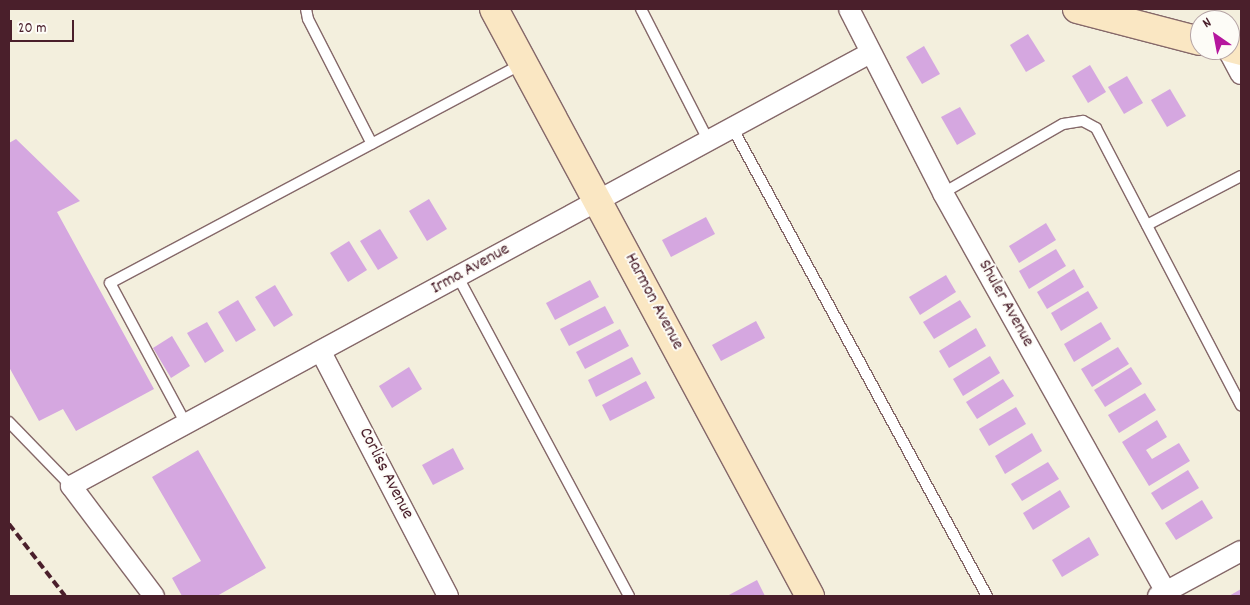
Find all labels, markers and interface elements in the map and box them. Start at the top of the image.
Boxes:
scale bar [12,10,76,42]
north arrow [1190,10,1240,60]
text: N [1199,13,1216,34]
text: 20 m [18,18,46,40]
street label: Irma Avenue [428,240,514,300]
street label: Harmon Avenue [618,250,688,354]
street label: Shuler Avenue [972,257,1038,351]
street label: Corliss Avenue [353,425,417,523]

